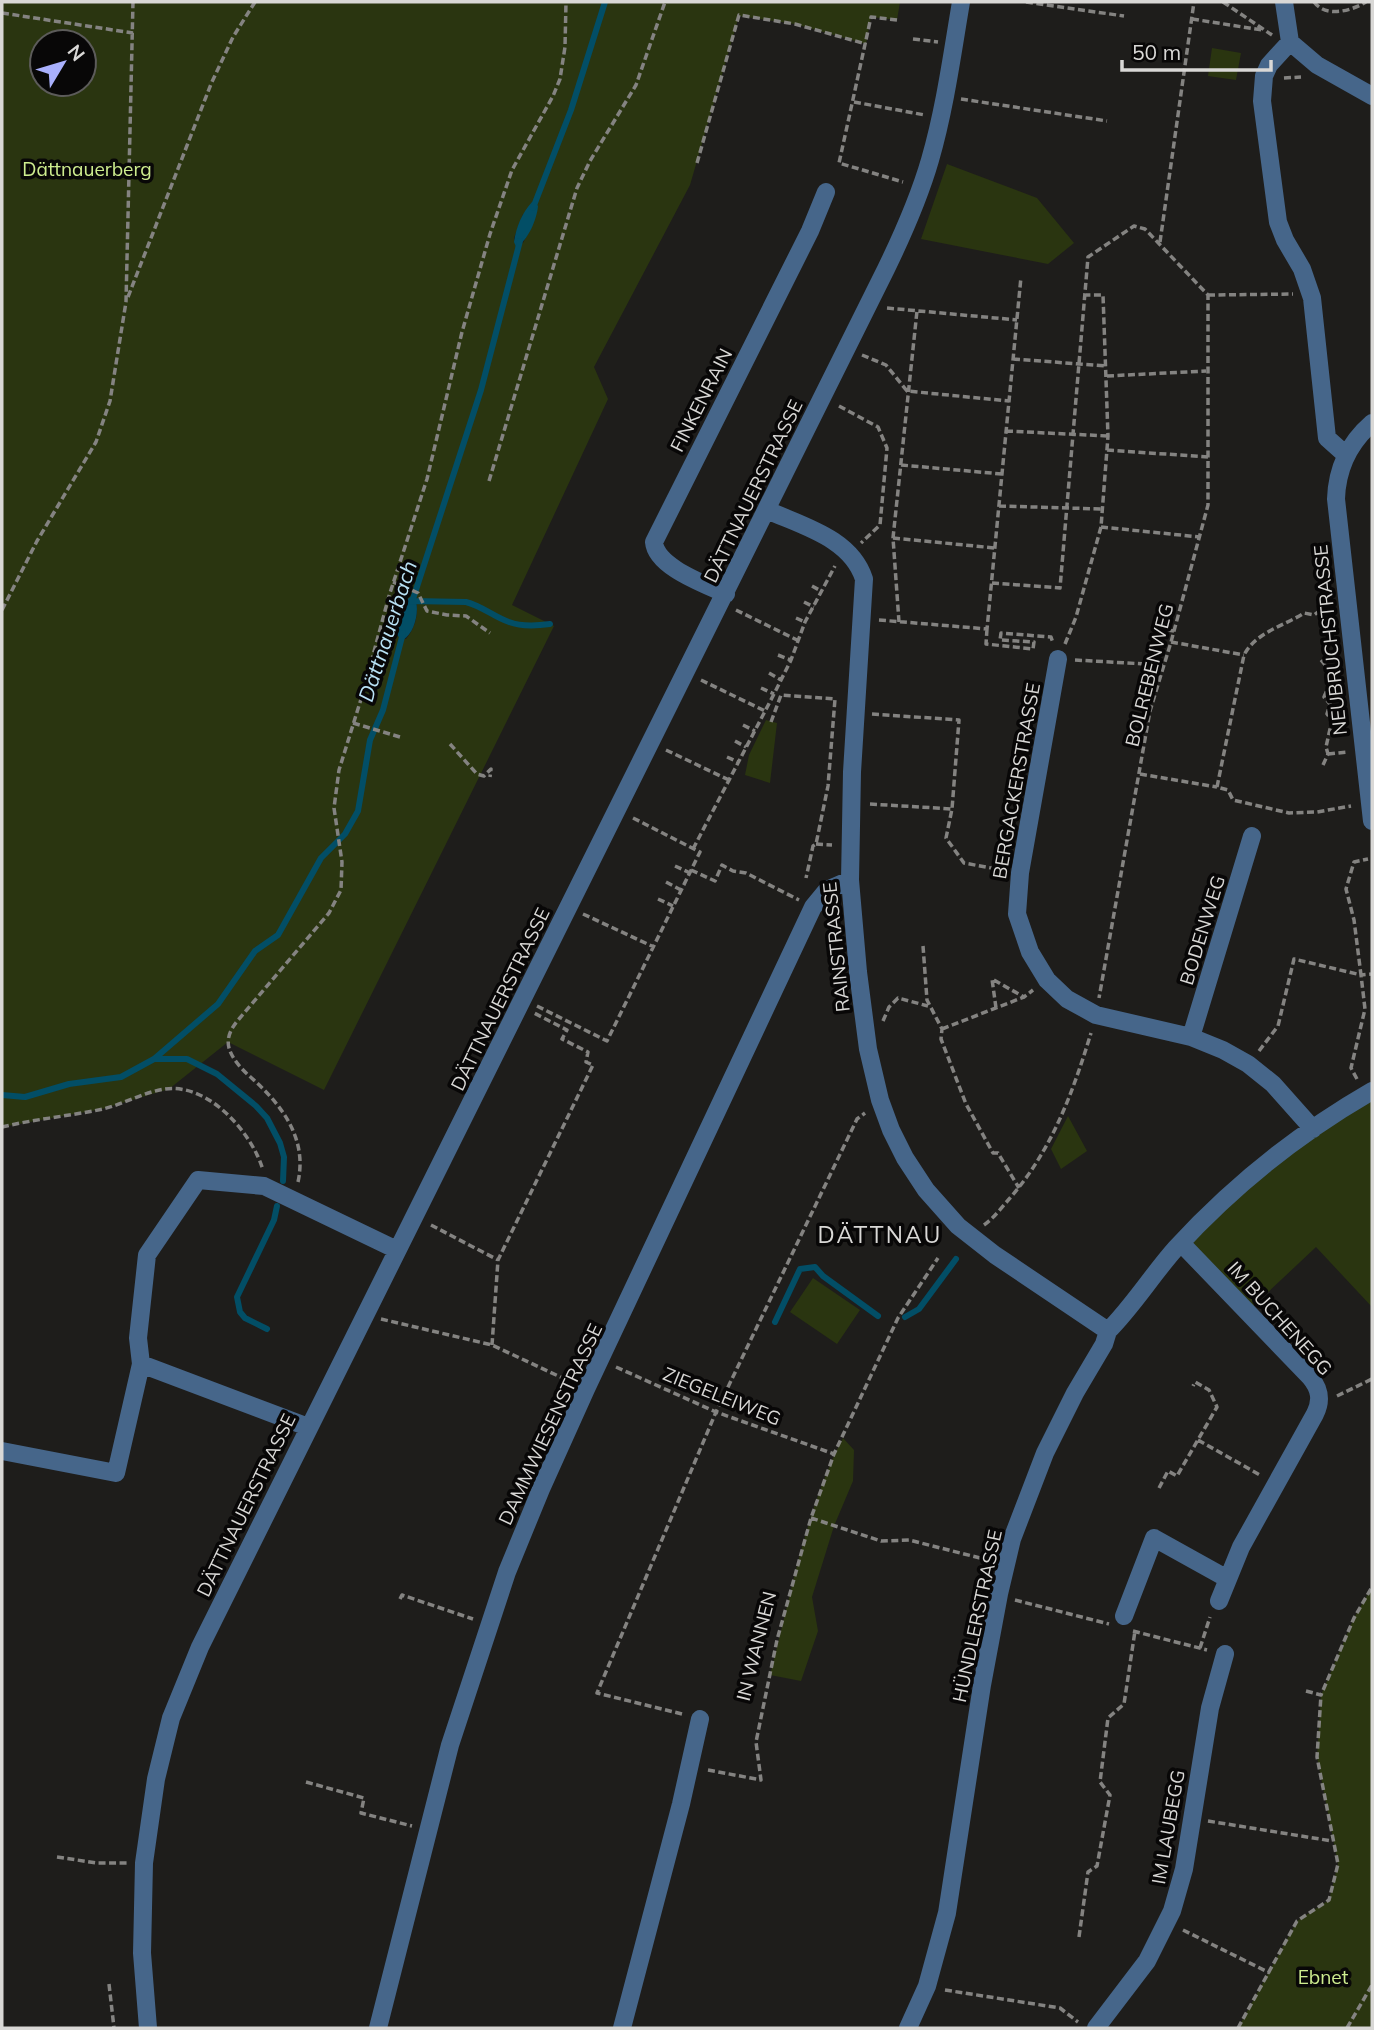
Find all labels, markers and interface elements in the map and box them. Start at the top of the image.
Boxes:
north arrow [28,28,98,98]
scale bar [1122,28,1271,72]
text: N [63,39,90,66]
text: 50 m [1132,39,1181,65]
park label: Dättnauerberg [22,157,152,181]
street label: FINKENRAIN [665,344,737,456]
street label: DÄTTNAUERSTRASSE [698,396,808,586]
street label: NEUBRUCHSTRASSE [1308,544,1352,736]
water label: Dättnauerbach [352,557,422,705]
street label: BOLREBENWEG [1120,601,1178,749]
street label: BERGACKERSTRASSE [987,681,1045,881]
street label: BODENWEG [1174,872,1230,988]
street label: RAINSTRASSE [817,881,855,1013]
street label: DÄTTNAUERSTRASSE [445,904,555,1094]
district label: DÄTTNAU [818,1220,942,1249]
street label: IM BUCHENEGG [1223,1256,1337,1380]
street label: DAMMWIESENSTRASSE [493,1319,607,1529]
street label: ZIEGELEIWEG [660,1361,784,1431]
street label: DÄTTNAUERSTRASSE [191,1410,301,1600]
street label: HÜNDLERSTRASSE [947,1527,1007,1705]
street label: IN WANNEN [731,1589,781,1703]
street label: IM LAUBEGG [1146,1768,1190,1886]
park label: Ebnet [1298,1965,1349,1989]

